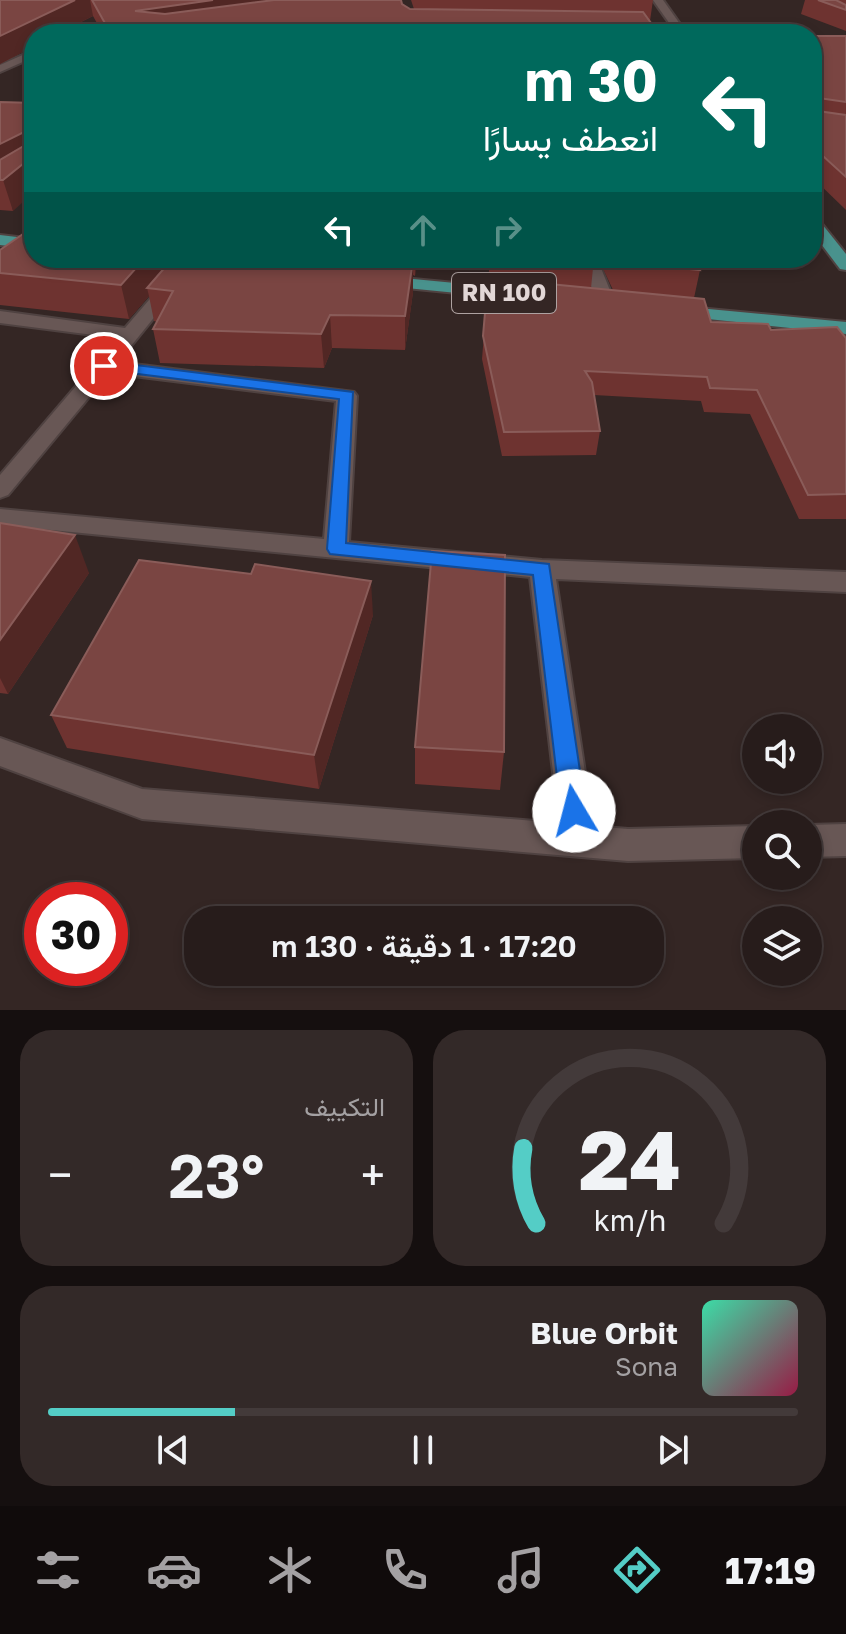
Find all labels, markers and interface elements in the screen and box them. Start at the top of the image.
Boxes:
text: 30 m [524,46,658,113]
icon: left [686,56,790,160]
text: انعطف يسارًا [483,116,658,159]
icon: left [317,208,361,252]
icon: ahead [401,208,445,252]
icon: right [485,208,529,252]
road number: RN 100 [452,273,556,313]
pin [70,332,138,400]
icon: arrive [82,344,126,388]
map controls [742,714,822,986]
button: sound [742,714,822,794]
position arrow [532,769,616,853]
button: search [742,810,822,890]
speed limit sign: 30 [24,882,128,986]
button: layers [742,906,822,986]
text: 17:20 · 1 دقيقة · 130 m [271,928,577,964]
text: التكييف [304,1091,385,1122]
text: 24 [578,1108,681,1208]
text: 23° [169,1139,264,1211]
text: − [48,1148,72,1201]
text: + [361,1148,385,1201]
text: km/h [593,1203,666,1237]
text: Blue Orbit [530,1315,678,1351]
text: Sona [615,1351,678,1382]
icon: previous [151,1428,195,1472]
icon: pause [401,1428,445,1472]
icon: next [651,1428,695,1472]
icon: filters [30,1542,86,1598]
icon: car [146,1542,202,1598]
icon: climate [262,1542,318,1598]
icon: phone [377,1542,433,1598]
icon: music [493,1542,549,1598]
icon: directions [609,1542,665,1598]
text: 17:19 [725,1549,816,1592]

